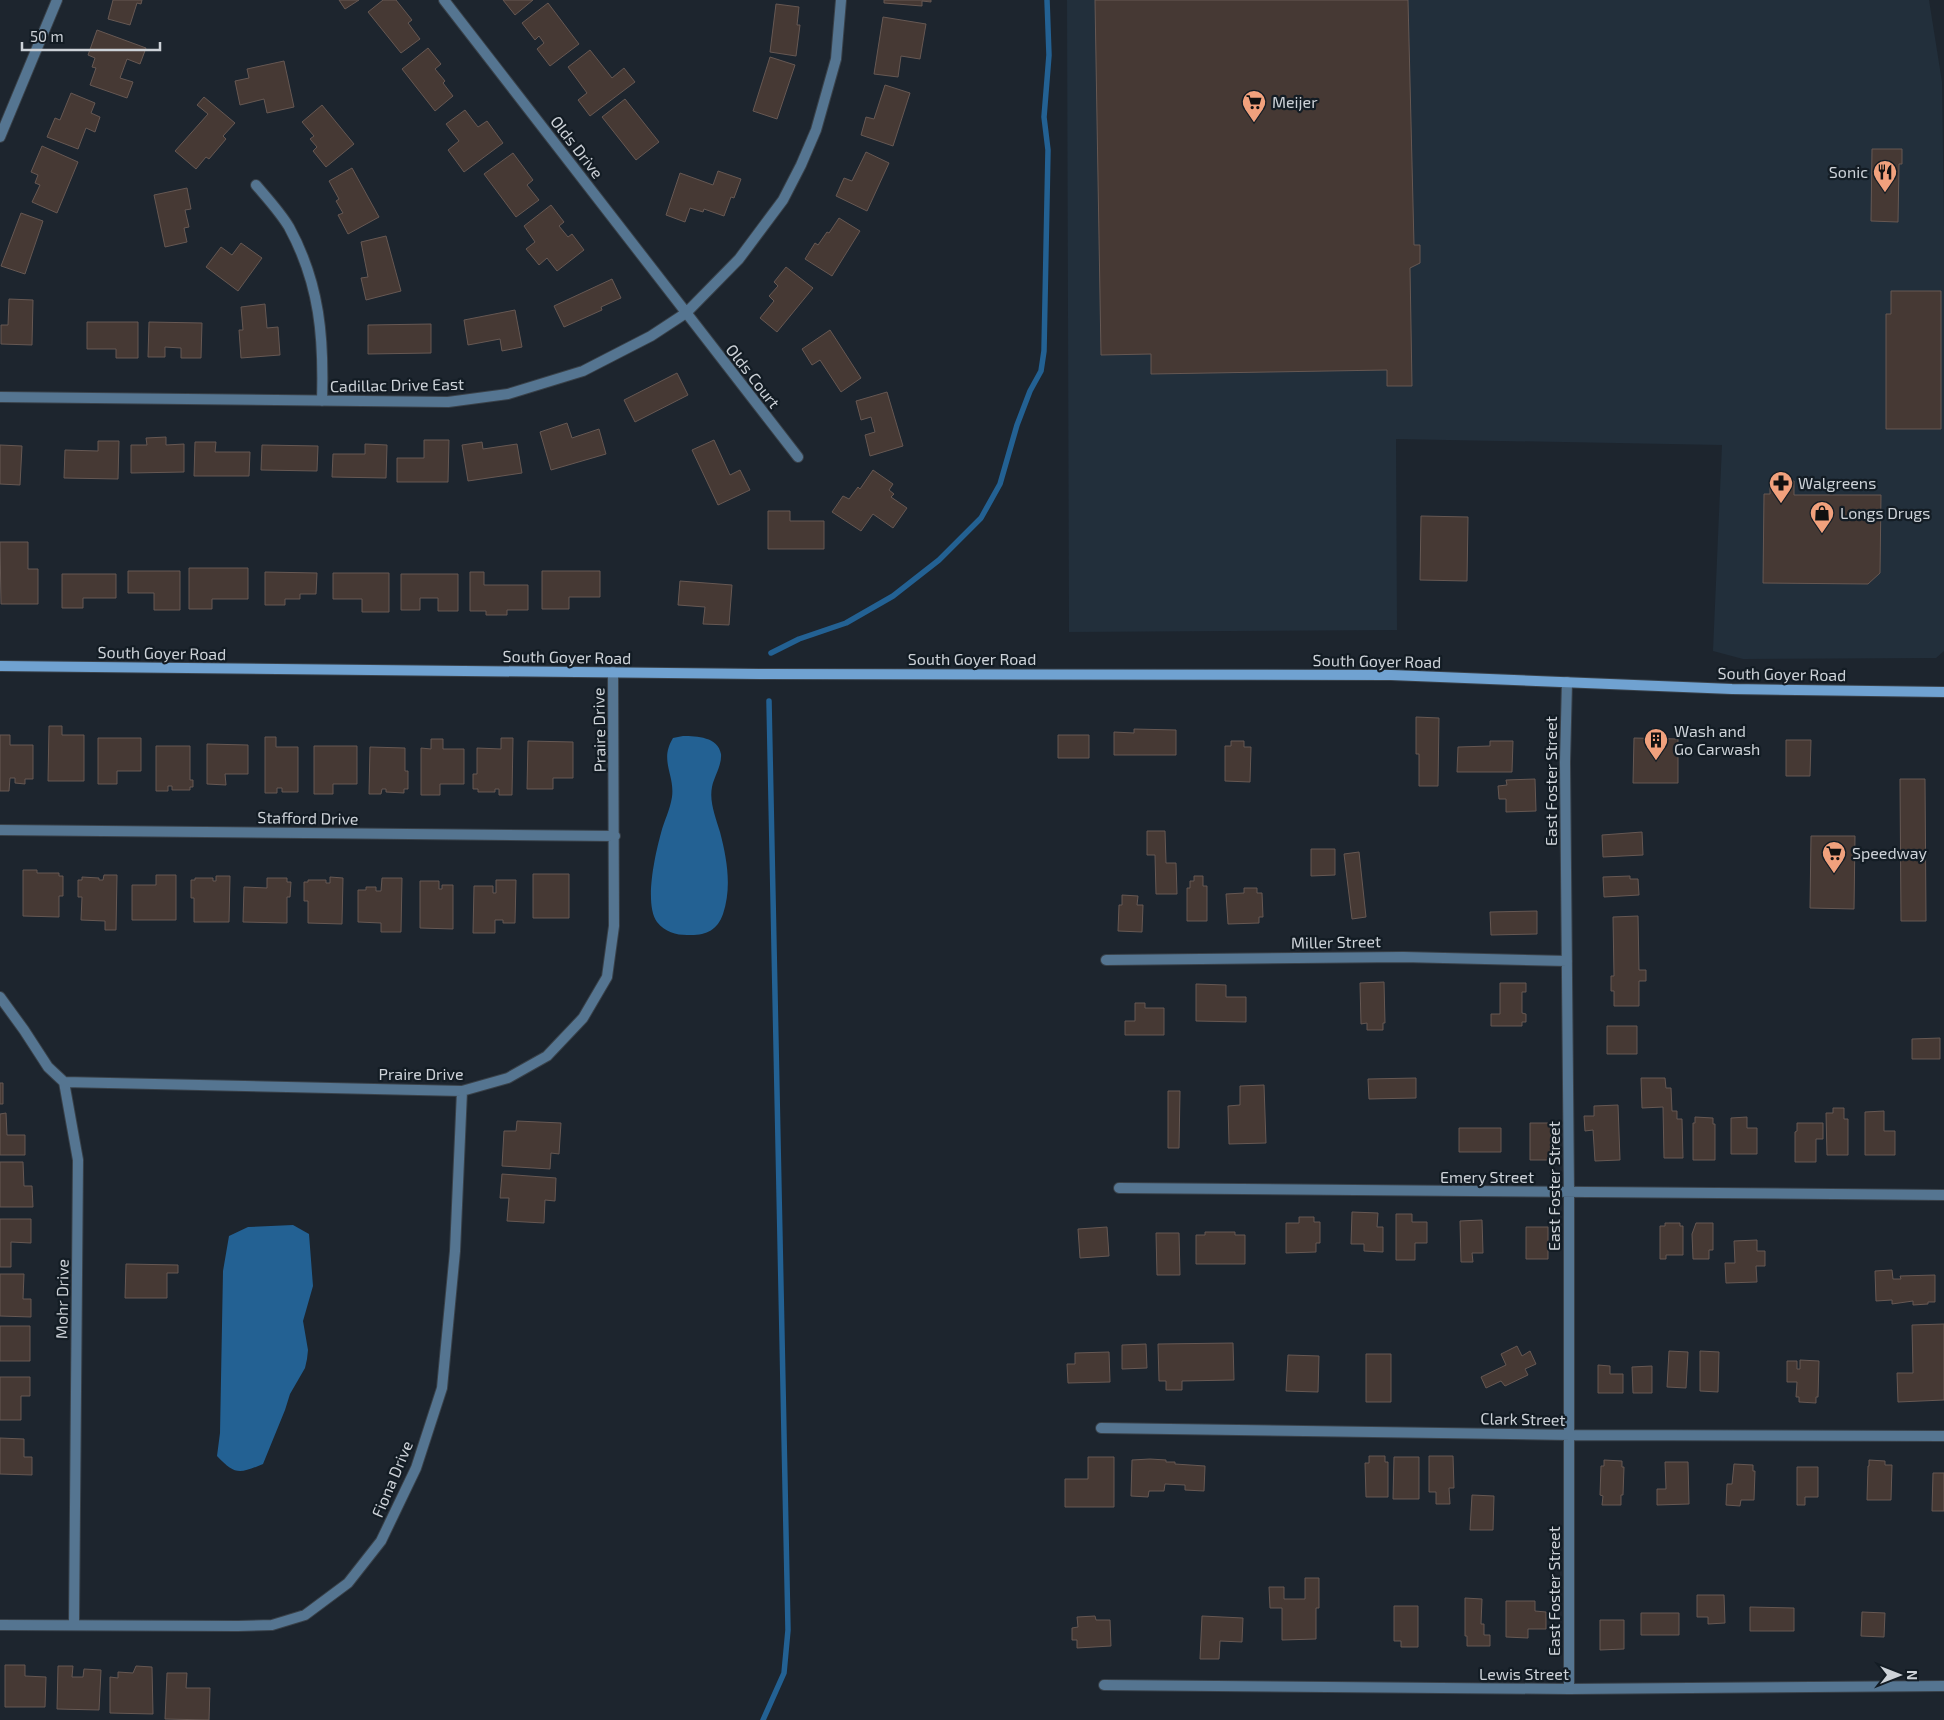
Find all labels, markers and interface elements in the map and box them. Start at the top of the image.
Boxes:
scale bar [22,20,160,52]
text: 50 m [30,27,64,45]
supermarket icon: Meijer [1241,89,1267,123]
place label: Meijer [1272,92,1318,112]
street label: Olds Drive [547,112,608,182]
restaurant icon: Sonic [1872,159,1898,193]
place label: Sonic [1829,162,1868,181]
street label: Olds Court [722,340,784,412]
street label: Cadillac Drive East [330,374,464,395]
pharmacy icon: Walgreens [1768,470,1794,504]
place label: Walgreens [1798,473,1876,492]
shop icon: Longs Drugs [1809,500,1835,534]
place label: Longs Drugs [1840,503,1930,522]
street label: South Goyer Road [98,642,226,663]
street label: South Goyer Road [503,646,631,667]
street label: South Goyer Road [908,649,1036,668]
street label: South Goyer Road [1313,650,1441,671]
street label: South Goyer Road [1718,663,1846,684]
street label: Praire Drive [588,687,609,773]
street label: East Foster Street [1541,716,1560,846]
place label: Wash and Go Carwash [1674,721,1760,758]
building icon: Wash and Go Carwash [1643,727,1669,761]
street label: Stafford Drive [257,807,359,828]
supermarket icon: Speedway [1821,840,1847,874]
place label: Speedway [1852,843,1928,862]
street label: Miller Street [1291,931,1381,952]
street label: Praire Drive [379,1064,463,1083]
street label: East Foster Street [1544,1121,1563,1251]
street label: Emery Street [1440,1167,1534,1186]
street label: Mohr Drive [51,1259,72,1339]
street label: Clark Street [1480,1408,1566,1429]
street label: Fiona Drive [367,1438,416,1520]
street label: East Foster Street [1544,1526,1563,1656]
north arrow [1874,1650,1924,1700]
street label: Lewis Street [1479,1664,1569,1683]
text: N [1904,1670,1921,1680]

